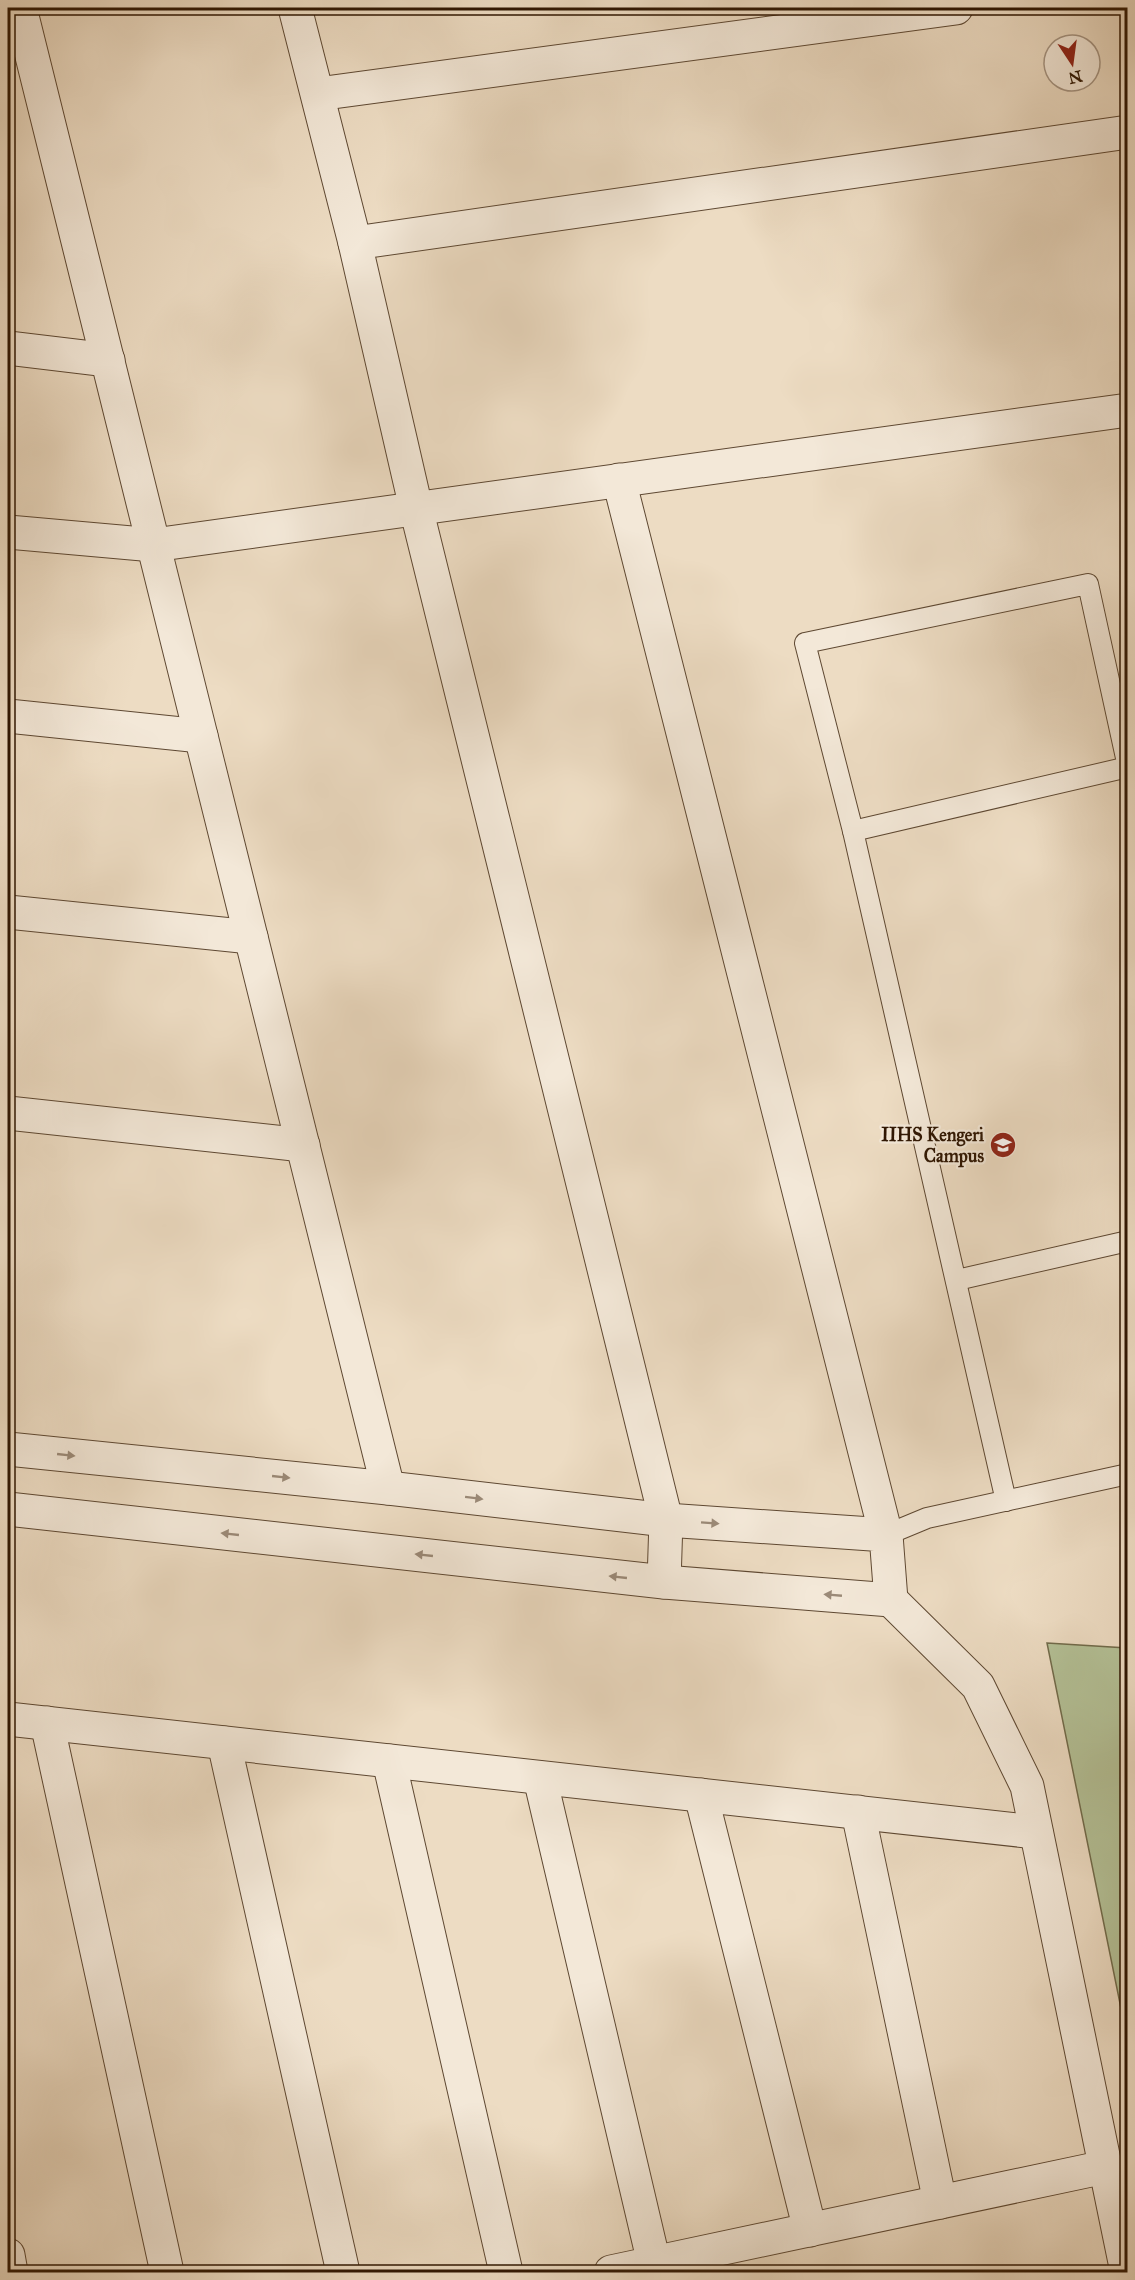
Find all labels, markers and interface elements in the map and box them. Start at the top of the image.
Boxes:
north arrow [1042,33,1102,93]
text: N [1066,66,1084,88]
place label: IIHS Kengeri Campus [881,1124,985,1168]
school or university icon: IIHS Kengeri Campus [988,1130,1018,1160]
one-way arrow [56,1450,75,1460]
one-way arrow [271,1472,290,1482]
one-way arrow [465,1493,484,1502]
one-way arrow [701,1518,720,1528]
one-way arrow [221,1529,240,1539]
one-way arrow [414,1550,433,1560]
one-way arrow [608,1572,627,1581]
one-way arrow [823,1591,842,1600]

